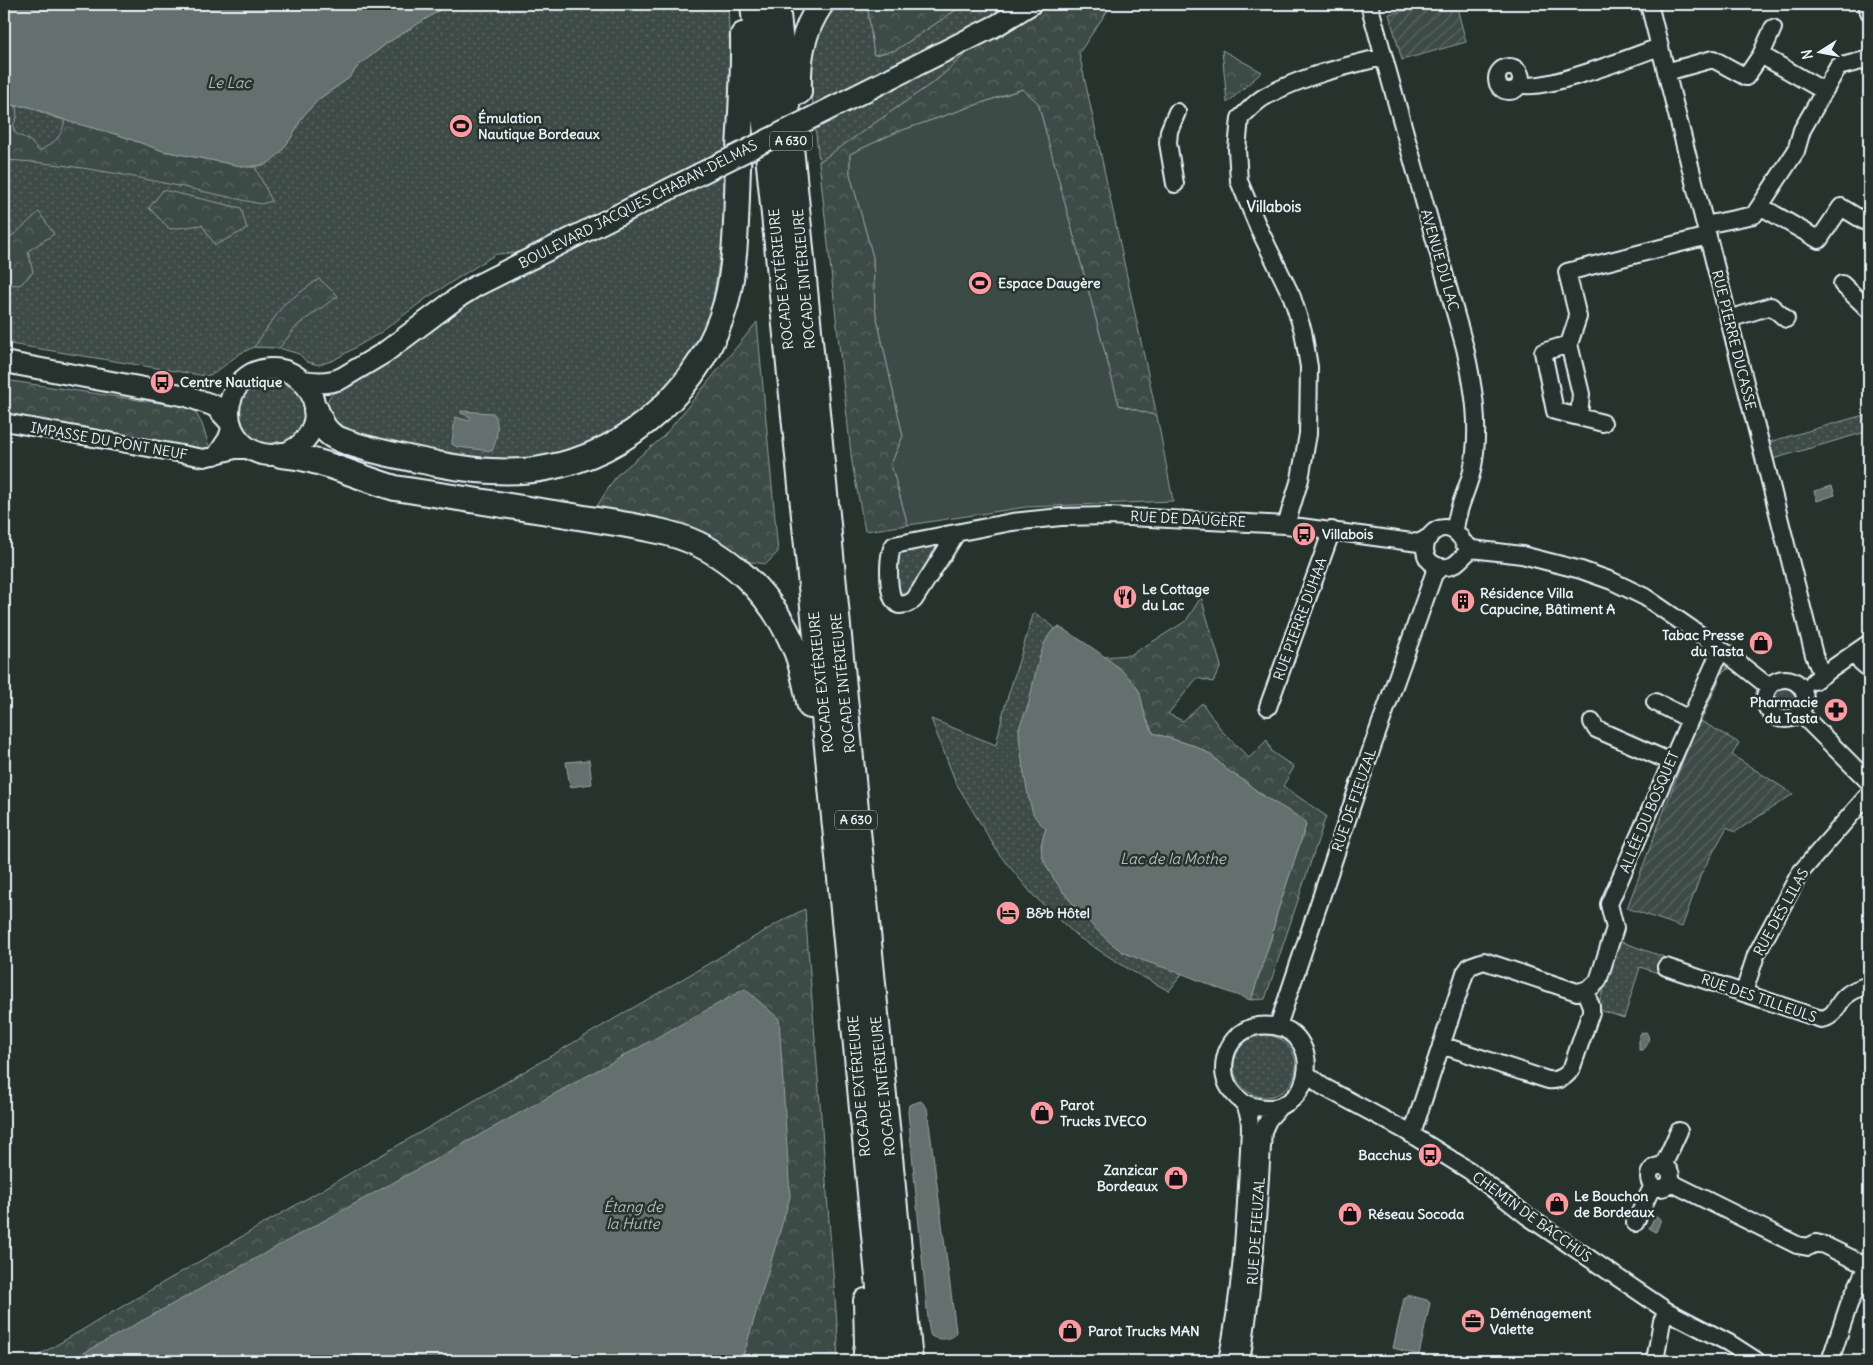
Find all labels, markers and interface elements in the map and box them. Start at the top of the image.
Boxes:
north arrow [1796,28,1846,78]
text: N [1797,48,1817,61]
water label: Le Lac [207,73,252,92]
place label: Émulation Nautique Bordeaux [478,109,600,143]
sports icon: Émulation Nautique Bordeaux [448,113,474,139]
road number: A 630 [770,132,812,150]
street label: BOULEVARD JACQUES CHABAN-DELMAS [516,136,760,272]
district label: Villabois [1247,197,1302,216]
street label: AVENUE DU LAC [1417,207,1463,313]
street label: ROCADE EXTÉRIEURE [765,208,797,350]
street label: ROCADE INTÉRIEURE [789,208,819,350]
street label: RUE PIERRE DUCASSE [1708,268,1760,412]
sports icon: Espace Daugère [967,270,993,296]
place label: Espace Daugère [998,274,1101,292]
bus stop icon: Centre Nautique [149,369,175,395]
place label: Centre Nautique [180,373,283,391]
street label: IMPASSE DU PONT NEUF [29,418,189,464]
street label: RUE DE DAUGÈRE [1130,507,1246,531]
bus stop icon: Villabois [1291,521,1317,547]
place label: Villabois [1322,525,1374,543]
street label: RUE PIERRE DUHAA [1269,555,1331,683]
place label: Le Cottage du Lac [1142,580,1210,614]
restaurant icon: Le Cottage du Lac [1112,584,1138,610]
place label: Résidence Villa Capucine, Bâtiment A [1480,584,1615,618]
building icon: Résidence Villa Capucine, Bâtiment A [1450,588,1476,614]
street label: ROCADE EXTÉRIEURE [805,611,837,753]
street label: ROCADE INTÉRIEURE [827,612,859,754]
place label: Tabac Presse du Tasta [1662,626,1744,660]
shop icon: Tabac Presse du Tasta [1748,630,1774,656]
place label: Pharmacie du Tasta [1750,693,1818,727]
pharmacy icon: Pharmacie du Tasta [1823,697,1849,723]
street label: RUE DE FIEUZAL [1328,746,1380,854]
street label: ALLÉE DU BOSQUET [1615,749,1683,875]
road number: A 630 [835,810,877,830]
water label: Lac de la Mothe [1120,849,1227,868]
street label: RUE DES LILAS [1750,865,1813,959]
hotel icon: B&b Hôtel [995,900,1021,926]
place label: B&b Hôtel [1026,904,1090,922]
street label: RUE DES TILLEULS [1699,970,1819,1026]
street label: ROCADE EXTÉRIEURE [844,1015,874,1157]
street label: ROCADE INTÉRIEURE [867,1015,899,1157]
place label: Parot Trucks IVECO [1060,1096,1147,1130]
shop icon: Parot Trucks IVECO [1029,1100,1055,1126]
bus stop icon: Bacchus [1417,1142,1443,1168]
place label: Bacchus [1358,1146,1413,1164]
place label: Zanzicar Bordeaux [1097,1161,1158,1195]
shop icon: Zanzicar Bordeaux [1163,1165,1189,1191]
street label: CHEMIN DE BACCHUS [1469,1168,1595,1266]
street label: RUE DE FIEUZAL [1243,1176,1269,1285]
place label: Le Bouchon de Bordeaux [1574,1187,1654,1221]
shop icon: Le Bouchon de Bordeaux [1544,1191,1570,1217]
water label: Étang de la Hutte [603,1197,664,1233]
shop icon: Réseau Socoda [1337,1201,1363,1227]
place label: Réseau Socoda [1368,1205,1464,1223]
place label: Déménagement Valette [1490,1304,1592,1338]
office icon: Déménagement Valette [1460,1308,1486,1334]
shop icon: Parot Trucks MAN [1057,1318,1083,1344]
place label: Parot Trucks MAN [1088,1322,1200,1340]

